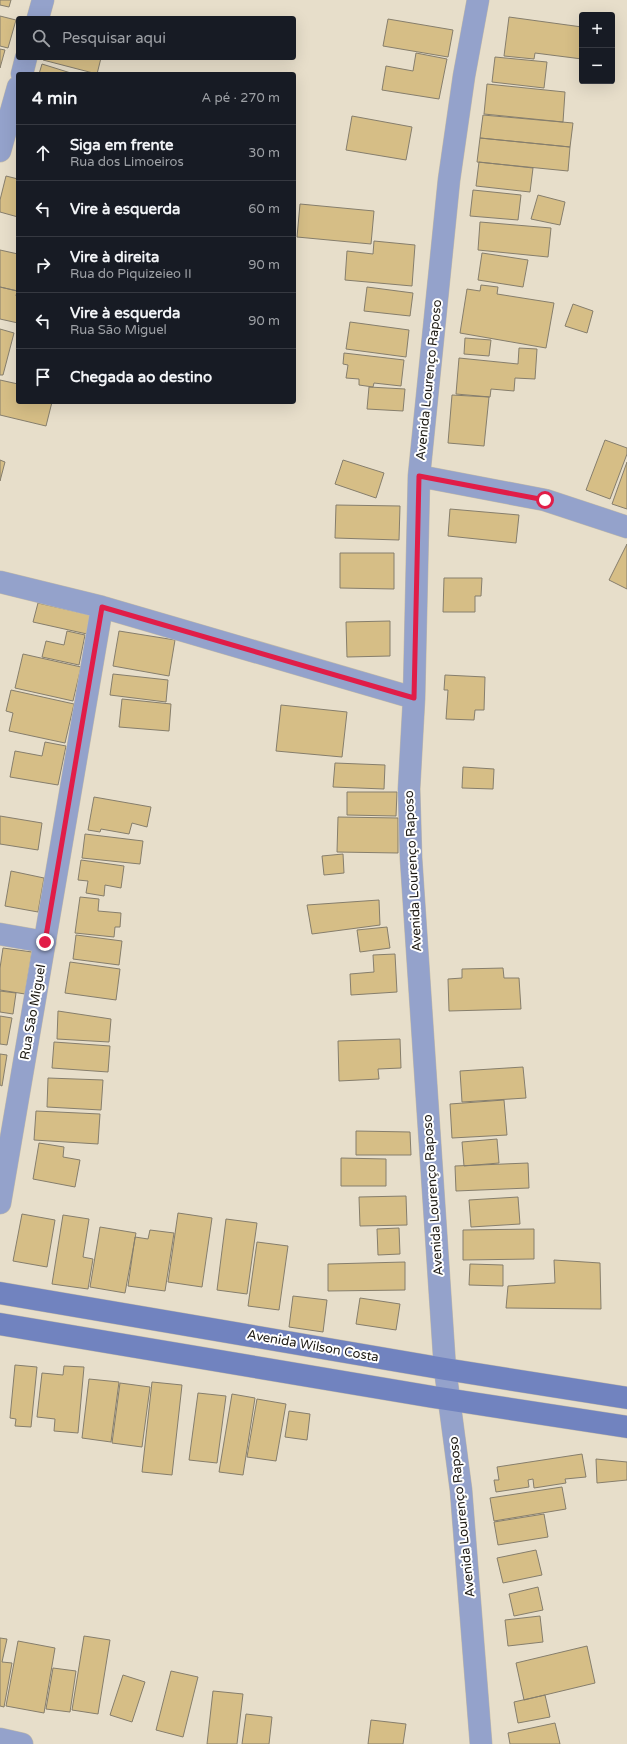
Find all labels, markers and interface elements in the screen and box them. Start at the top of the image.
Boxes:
map controls [579,12,615,84]
button: + [579,12,615,48]
search box [16,16,296,60]
icon: search [30,27,52,49]
text: Pesquisar aqui [62,29,166,47]
button: − [579,48,615,84]
text: 4 min [32,88,77,109]
text: A pé · 270 m [201,90,280,106]
text: Siga em frente [70,136,174,154]
icon: ahead [32,142,54,164]
text: 30 m [248,145,280,161]
text: Rua dos Limoeiros [70,154,184,170]
icon: left [32,198,54,220]
text: Vire à esquerda [70,200,180,218]
text: 60 m [248,201,280,217]
text: Vire à direita [70,248,159,266]
icon: right [32,254,54,276]
text: 90 m [248,257,280,273]
text: Rua do Piquizeieo II [70,266,192,282]
street label: Avenida Lourenço Raposo [413,299,445,461]
text: Vire à esquerda [70,304,180,322]
icon: left [32,310,54,332]
text: 90 m [248,313,280,329]
text: Rua São Miguel [70,322,167,338]
icon: arrive [32,366,54,388]
text: Chegada ao destino [70,368,212,386]
route start [536,491,554,509]
street label: Avenida Lourenço Raposo [401,790,425,952]
route end [36,933,54,951]
street label: Rua São Miguel [17,963,49,1061]
street label: Avenida Lourenço Raposo [419,1114,447,1276]
street label: Avenida Wilson Costa [246,1327,380,1365]
street label: Avenida Lourenço Raposo [446,1436,478,1598]

